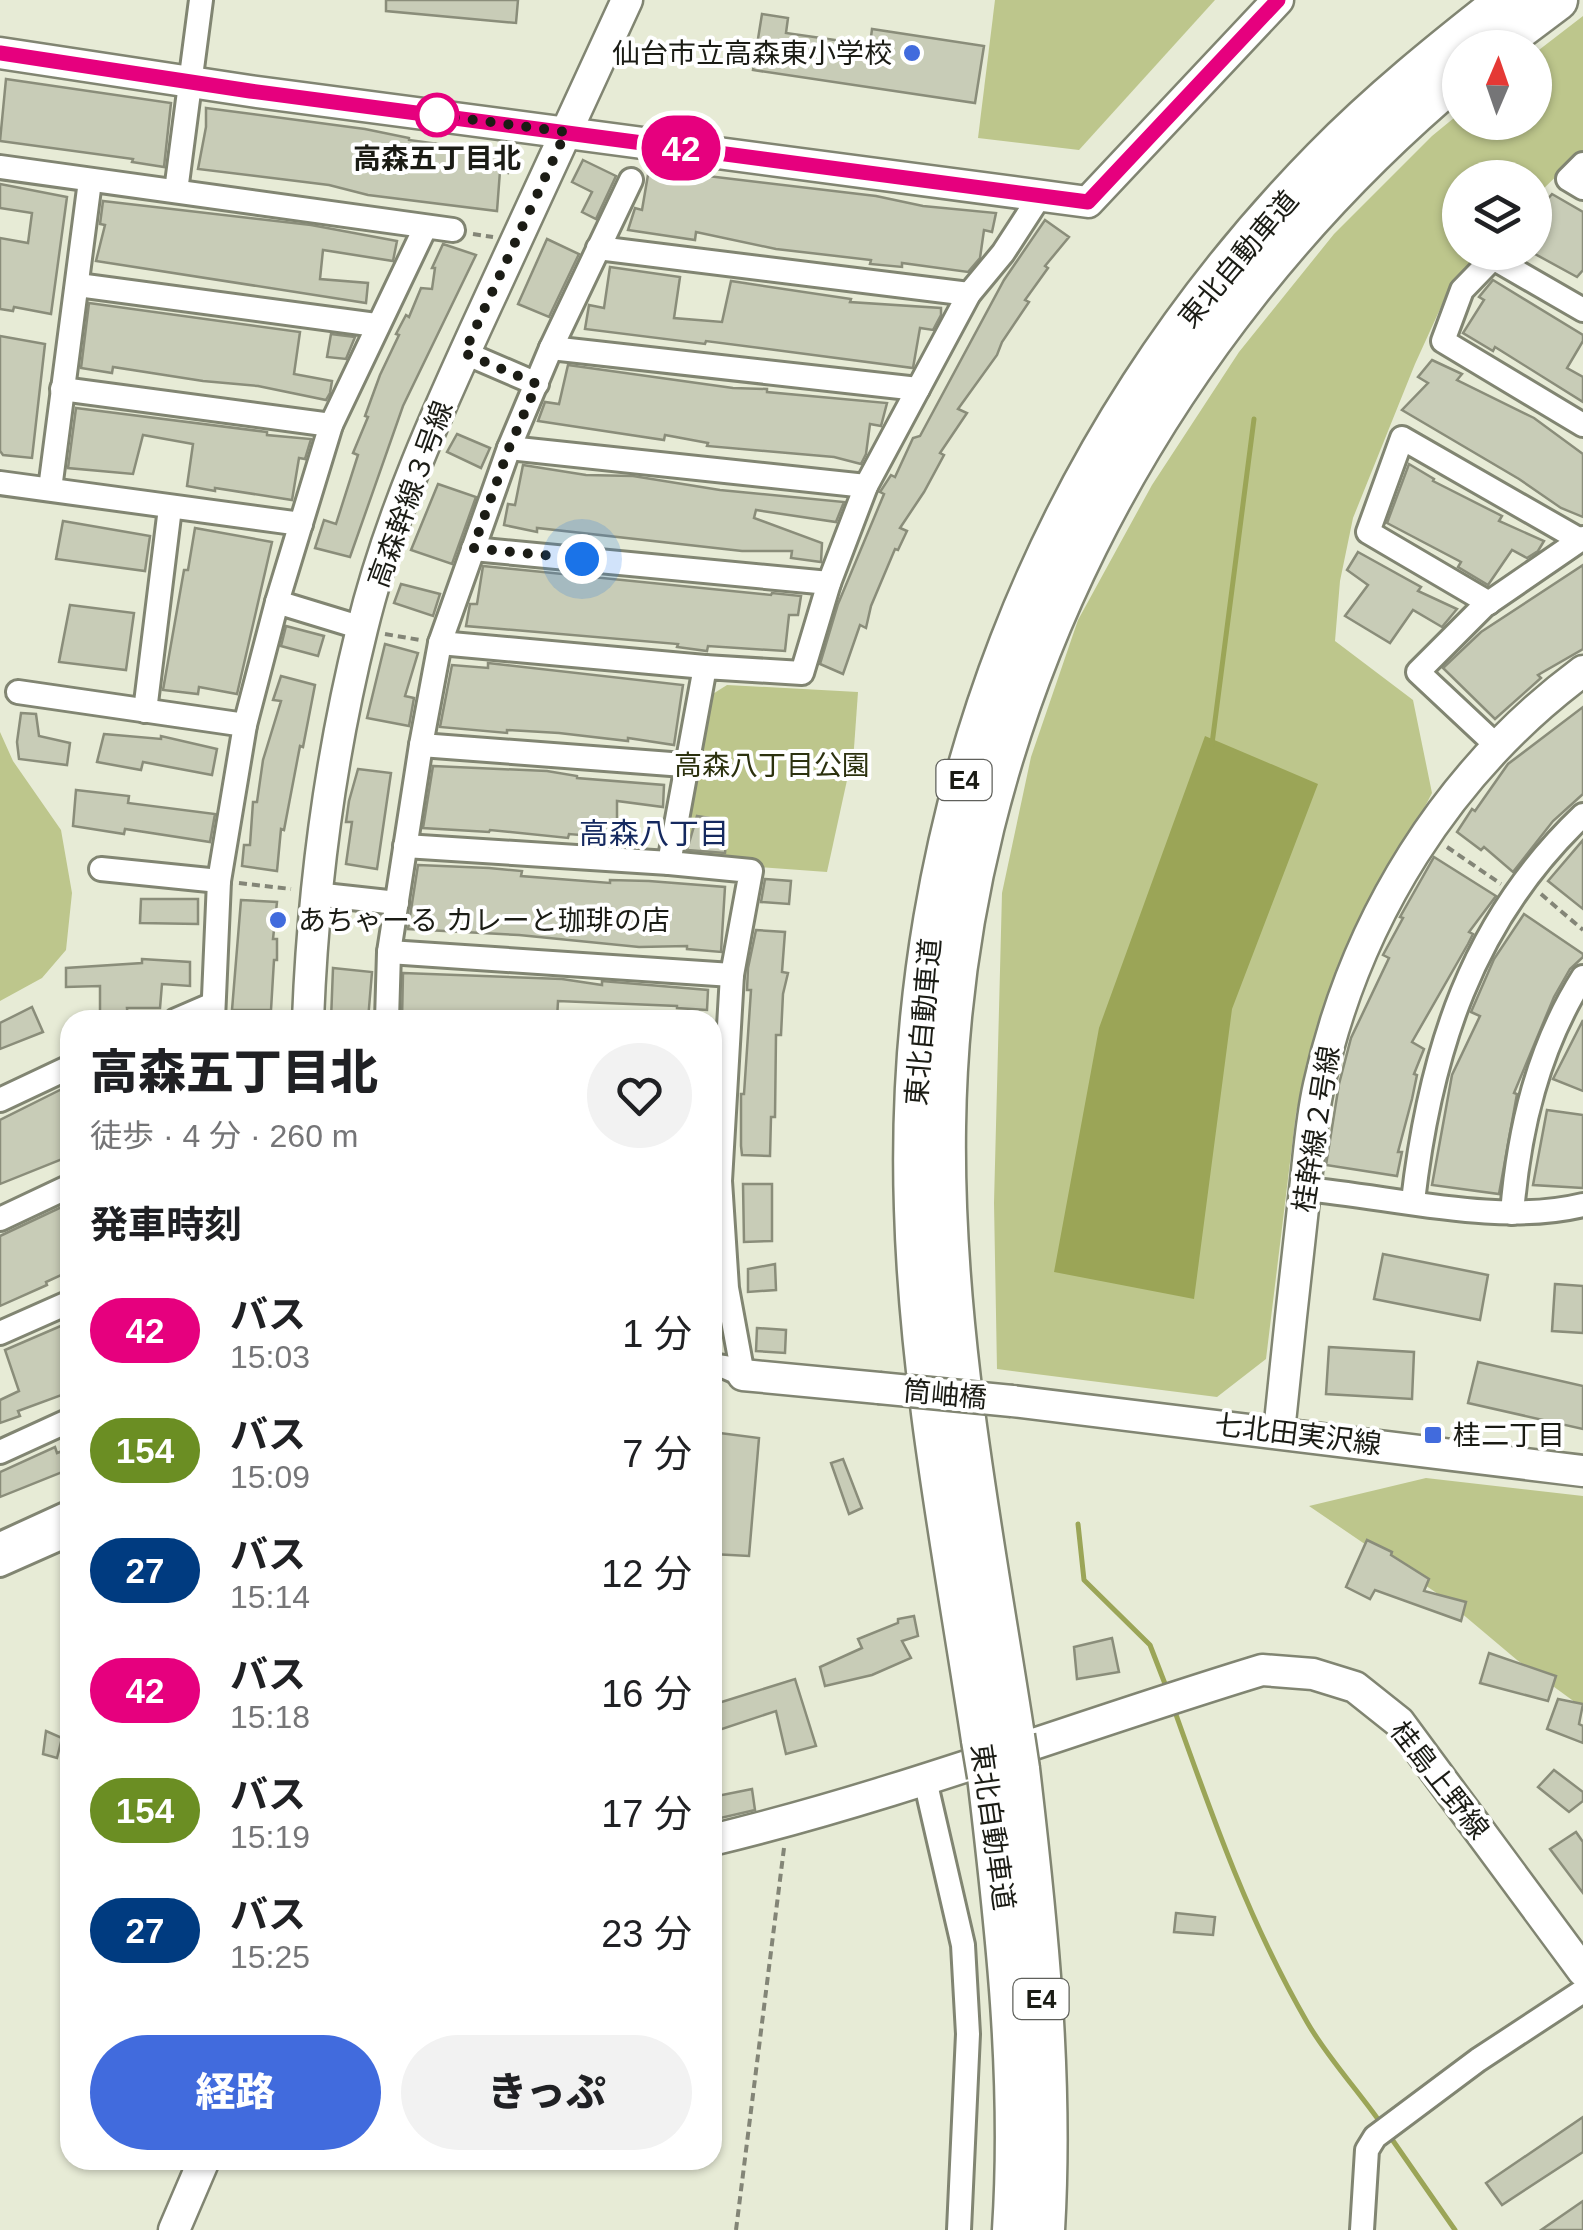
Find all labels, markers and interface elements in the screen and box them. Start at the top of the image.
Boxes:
north arrow [1442,30,1552,140]
map controls [1442,30,1552,270]
place label: 仙台市立高森東小学校 [612,38,892,69]
marker: 仙台市立高森東小学校 [901,42,923,64]
marker: 高森五丁目北 [416,94,458,136]
line badge: 42 [636,116,726,180]
text: 42 [662,129,700,168]
place label: 高森五丁目北 [353,143,521,174]
button: layers [1442,160,1552,270]
street label: 東北自動車道 [1173,185,1304,334]
street label: 高森幹線３号線 [362,397,459,592]
your location [557,534,607,584]
park label: 高森八丁目公園 [674,750,870,781]
road number: E4 [936,760,992,800]
district label: 高森八丁目 [579,817,729,850]
place label: あちゃーる カレーと珈琲の店 [298,905,670,936]
marker: あちゃーる カレーと珈琲の店 [267,909,289,931]
street label: 東北自動車道 [901,937,946,1107]
button: heart [587,1043,692,1148]
street label: 桂幹線２号線 [1288,1044,1345,1214]
text: 高森五丁目北 [90,1046,378,1099]
text: 徒歩 · 4 分 · 260 m [90,1118,359,1154]
text: 発車時刻 [90,1204,242,1246]
text: バス [230,1294,306,1336]
text: 42 [126,1311,164,1350]
text: 1 分 [622,1313,692,1355]
text: 15:03 [230,1339,310,1375]
street label: 筒岫橋 [902,1375,988,1414]
street label: 七北田実沢線 [1213,1409,1383,1460]
text: バス [230,1414,306,1456]
place label: 桂二丁目 [1453,1420,1565,1451]
marker: 桂二丁目 [1422,1424,1444,1446]
text: 154 [116,1431,174,1470]
text: 7 分 [622,1433,692,1475]
text: 15:09 [230,1459,310,1495]
text: バス [230,1534,306,1576]
text: 27 [126,1551,164,1590]
text: 12 分 [601,1553,692,1595]
text: 15:14 [230,1579,310,1615]
text: バス [230,1654,306,1696]
text: 42 [126,1671,164,1710]
text: 16 分 [601,1673,692,1715]
text: 15:18 [230,1699,310,1735]
street label: 桂島上野線 [1384,1716,1495,1845]
street label: 東北自動車道 [965,1742,1020,1912]
text: バス [230,1774,306,1816]
text: 154 [116,1791,174,1830]
text: 17 分 [601,1793,692,1835]
text: 15:19 [230,1819,310,1855]
text: バス [230,1894,306,1936]
text: 27 [126,1911,164,1950]
text: 23 分 [601,1913,692,1955]
text: 15:25 [230,1939,310,1975]
road number: E4 [1014,1979,1068,2019]
button: 経路 [90,2035,381,2150]
button: きっぷ [401,2035,692,2150]

